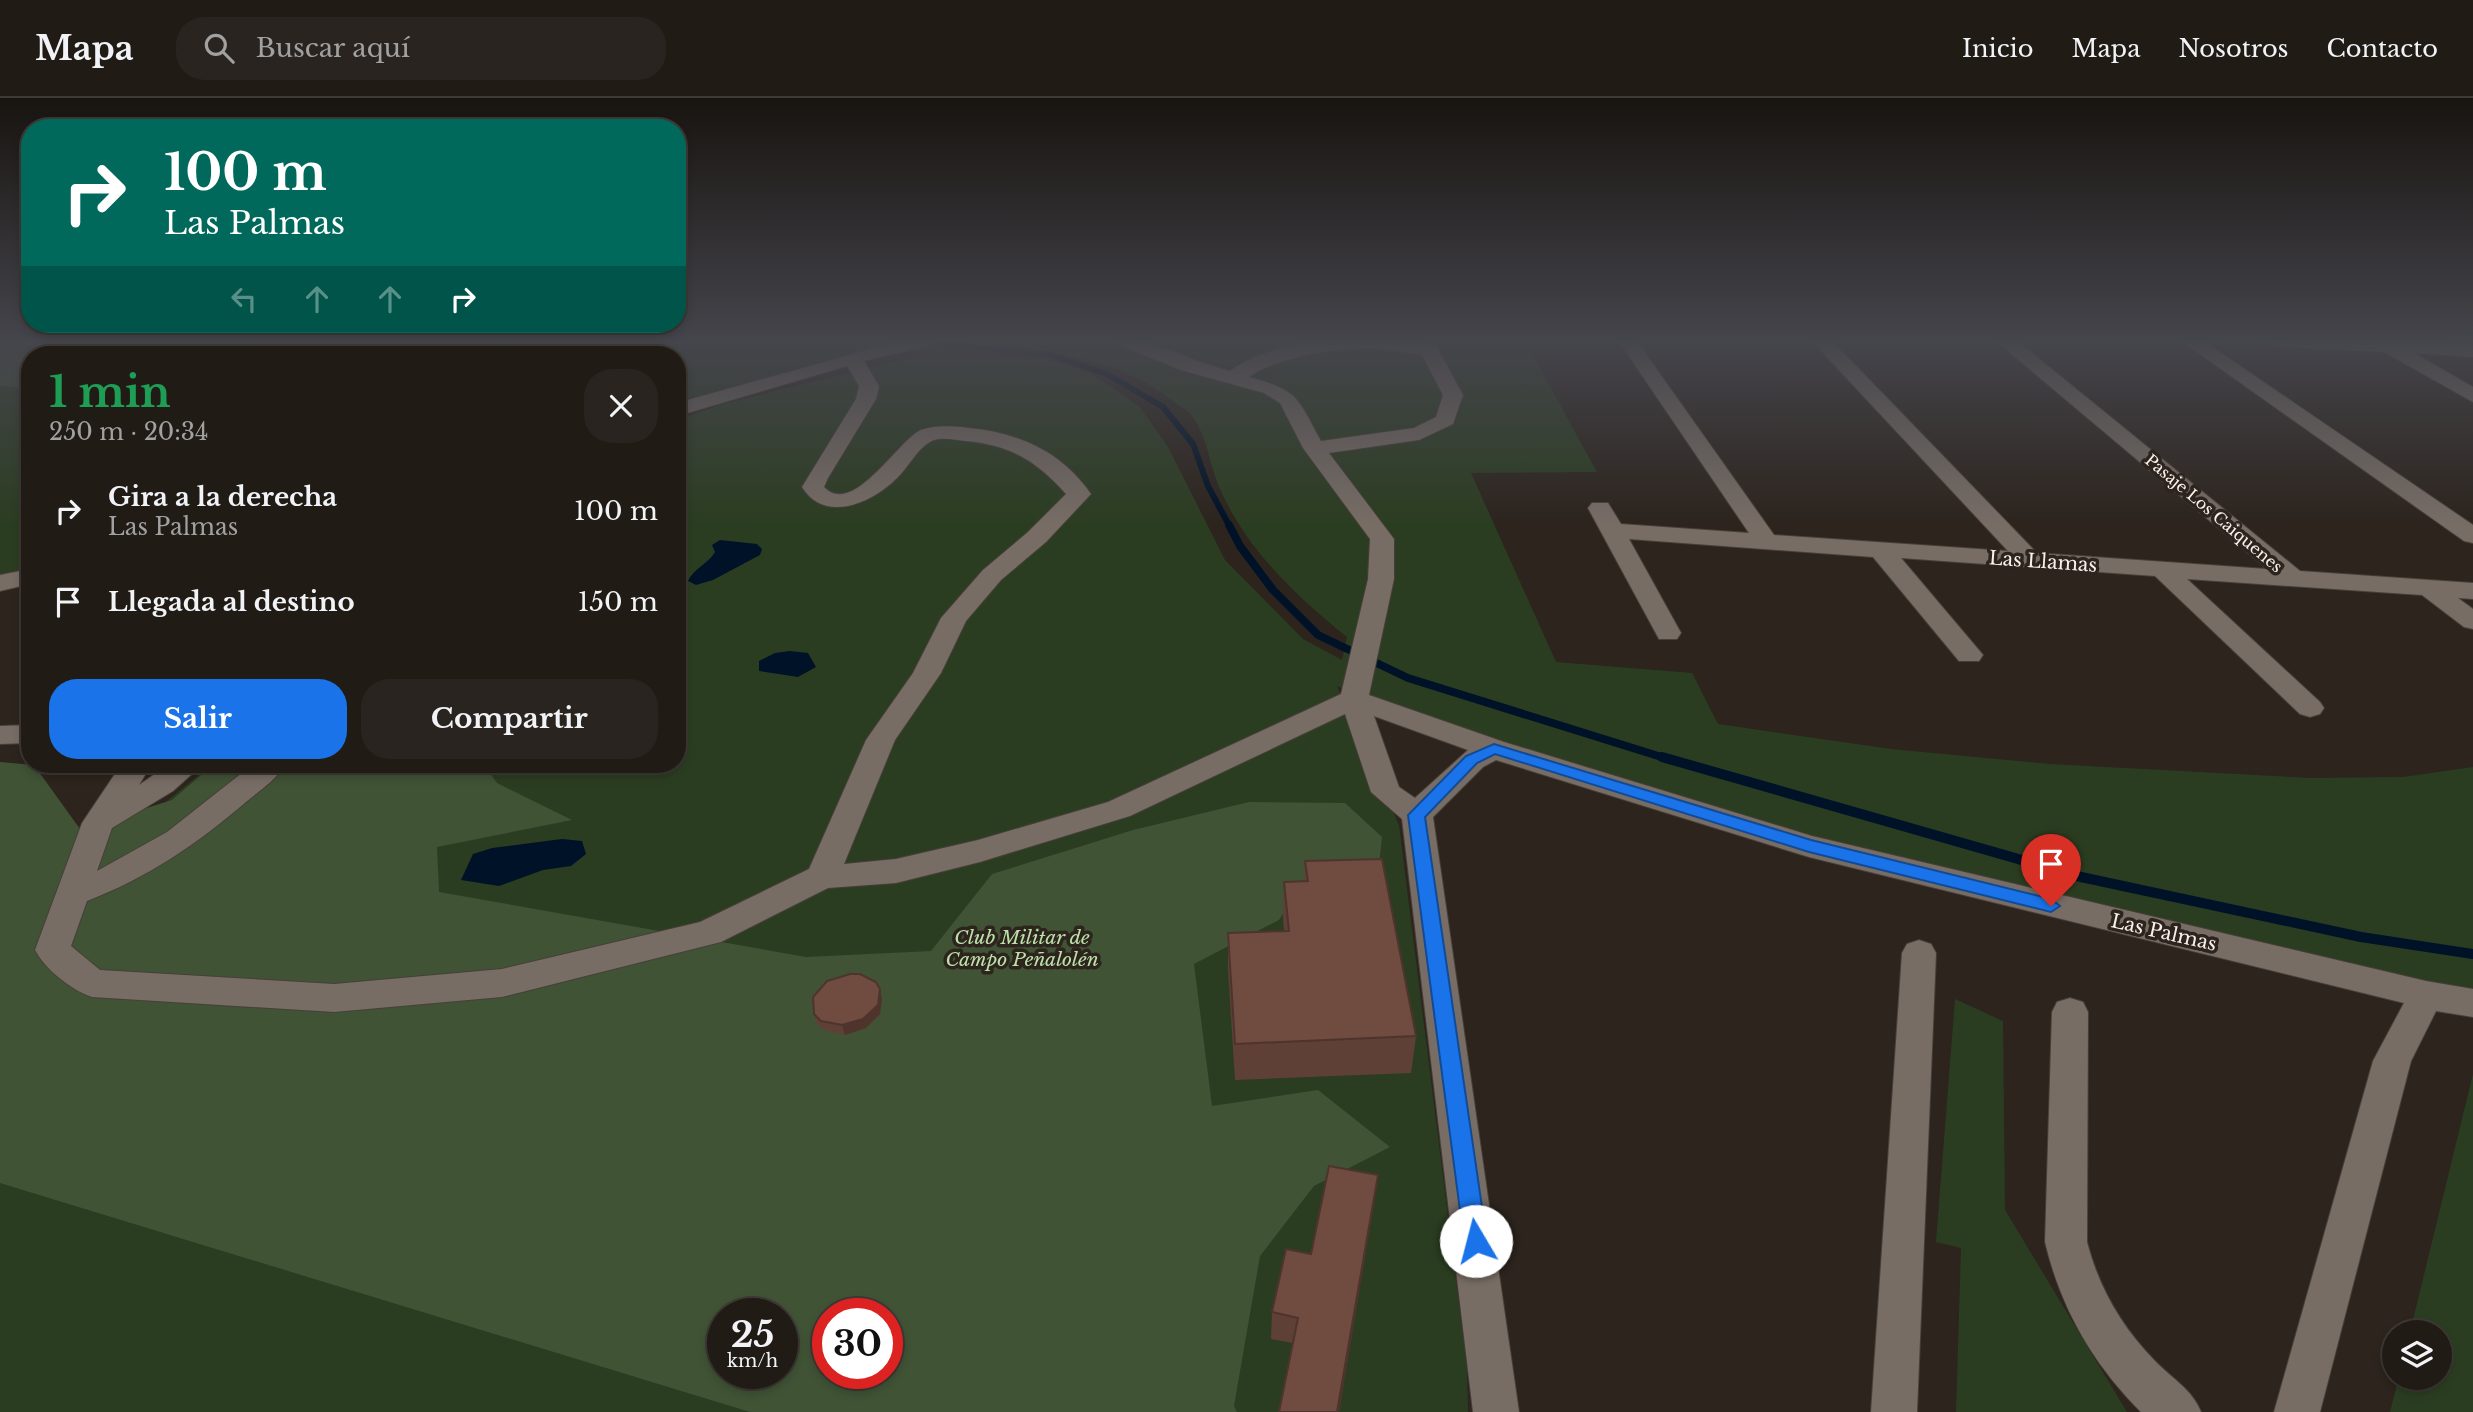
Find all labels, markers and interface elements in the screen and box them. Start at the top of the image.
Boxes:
search box [176,17,666,80]
text: Mapa [35,28,134,69]
icon: search [200,29,238,67]
text: Buscar aquí [256,32,410,64]
text: Inicio [1962,34,2033,63]
text: Mapa [2071,34,2140,63]
text: Nosotros [2178,34,2289,63]
text: Contacto [2327,34,2438,63]
text: 100 m [164,142,327,203]
icon: right [49,147,140,238]
text: Las Palmas [164,203,345,243]
icon: left [225,280,263,318]
icon: ahead [298,280,336,318]
icon: ahead [371,280,409,318]
icon: right [444,280,482,318]
text: 1 min [49,366,171,418]
button: close [584,369,658,443]
text: 250 m · 20:34 [49,418,208,446]
street label: Pasaje Los Caiquenes [2141,450,2287,576]
text: Gira a la derecha [108,481,337,513]
icon: right [49,492,87,530]
text: 100 m [574,495,658,527]
text: Las Palmas [108,513,238,541]
street label: Las Llamas [1988,546,2098,577]
icon: arrive [49,583,87,621]
text: Llegada al destino [108,586,355,618]
text: 150 m [578,586,658,618]
button: Salir [49,679,347,759]
button: Compartir [361,679,658,759]
pin [2021,834,2081,906]
icon: arrive [2032,845,2070,883]
street label: Las Palmas [2109,909,2219,956]
park label: Club Militar de Campo Peñalolén [945,926,1099,971]
position arrow [1439,1204,1513,1278]
speed limit sign: 30 [812,1298,903,1389]
text: 25 [731,1313,774,1356]
map controls [2382,1320,2452,1390]
button: layers [2382,1320,2452,1390]
text: km/h [727,1350,778,1372]

